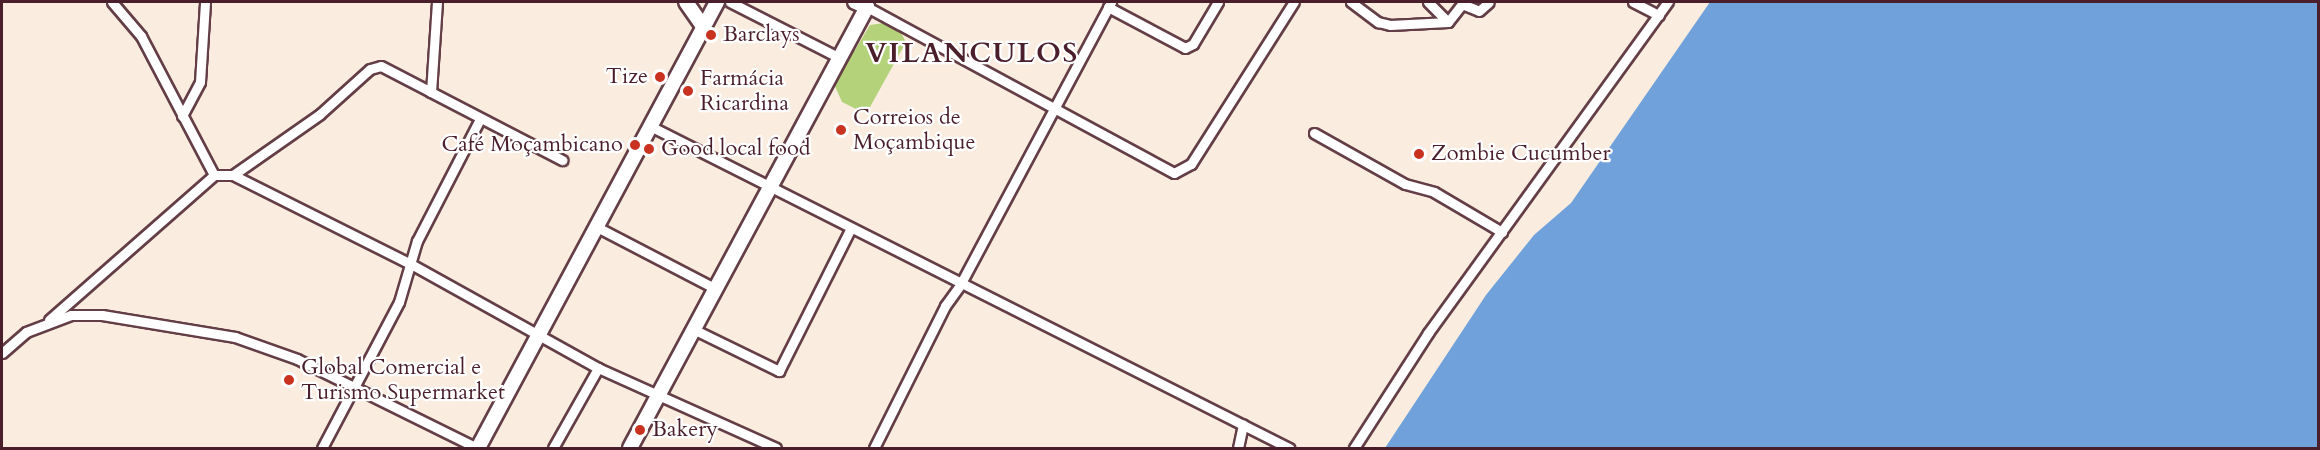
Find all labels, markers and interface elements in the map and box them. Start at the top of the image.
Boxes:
place label: Barclays [723,22,800,48]
marker: Barclays [704,28,718,42]
district label: VILANCULOS [865,36,1079,70]
place label: Tize [606,64,648,90]
place label: Farmácia Ricardina [700,65,789,116]
marker: Tize [653,70,667,84]
marker: Farmácia Ricardina [681,84,695,98]
place label: Correios de Moçambique [853,104,976,156]
marker: Correios de Moçambique [834,123,848,137]
place label: Café Moçambicano [441,132,623,158]
place label: Good local food [661,136,811,162]
marker: Café Moçambicano [628,138,642,152]
place label: Zombie Cucumber [1431,141,1611,167]
marker: Good local food [642,142,656,156]
marker: Zombie Cucumber [1412,147,1426,161]
place label: Global Comercial e Turismo Supermarket [301,354,505,406]
marker: Global Comercial e Turismo Supermarket [282,373,296,387]
place label: Bakery [652,417,718,443]
marker: Bakery [633,423,647,437]

